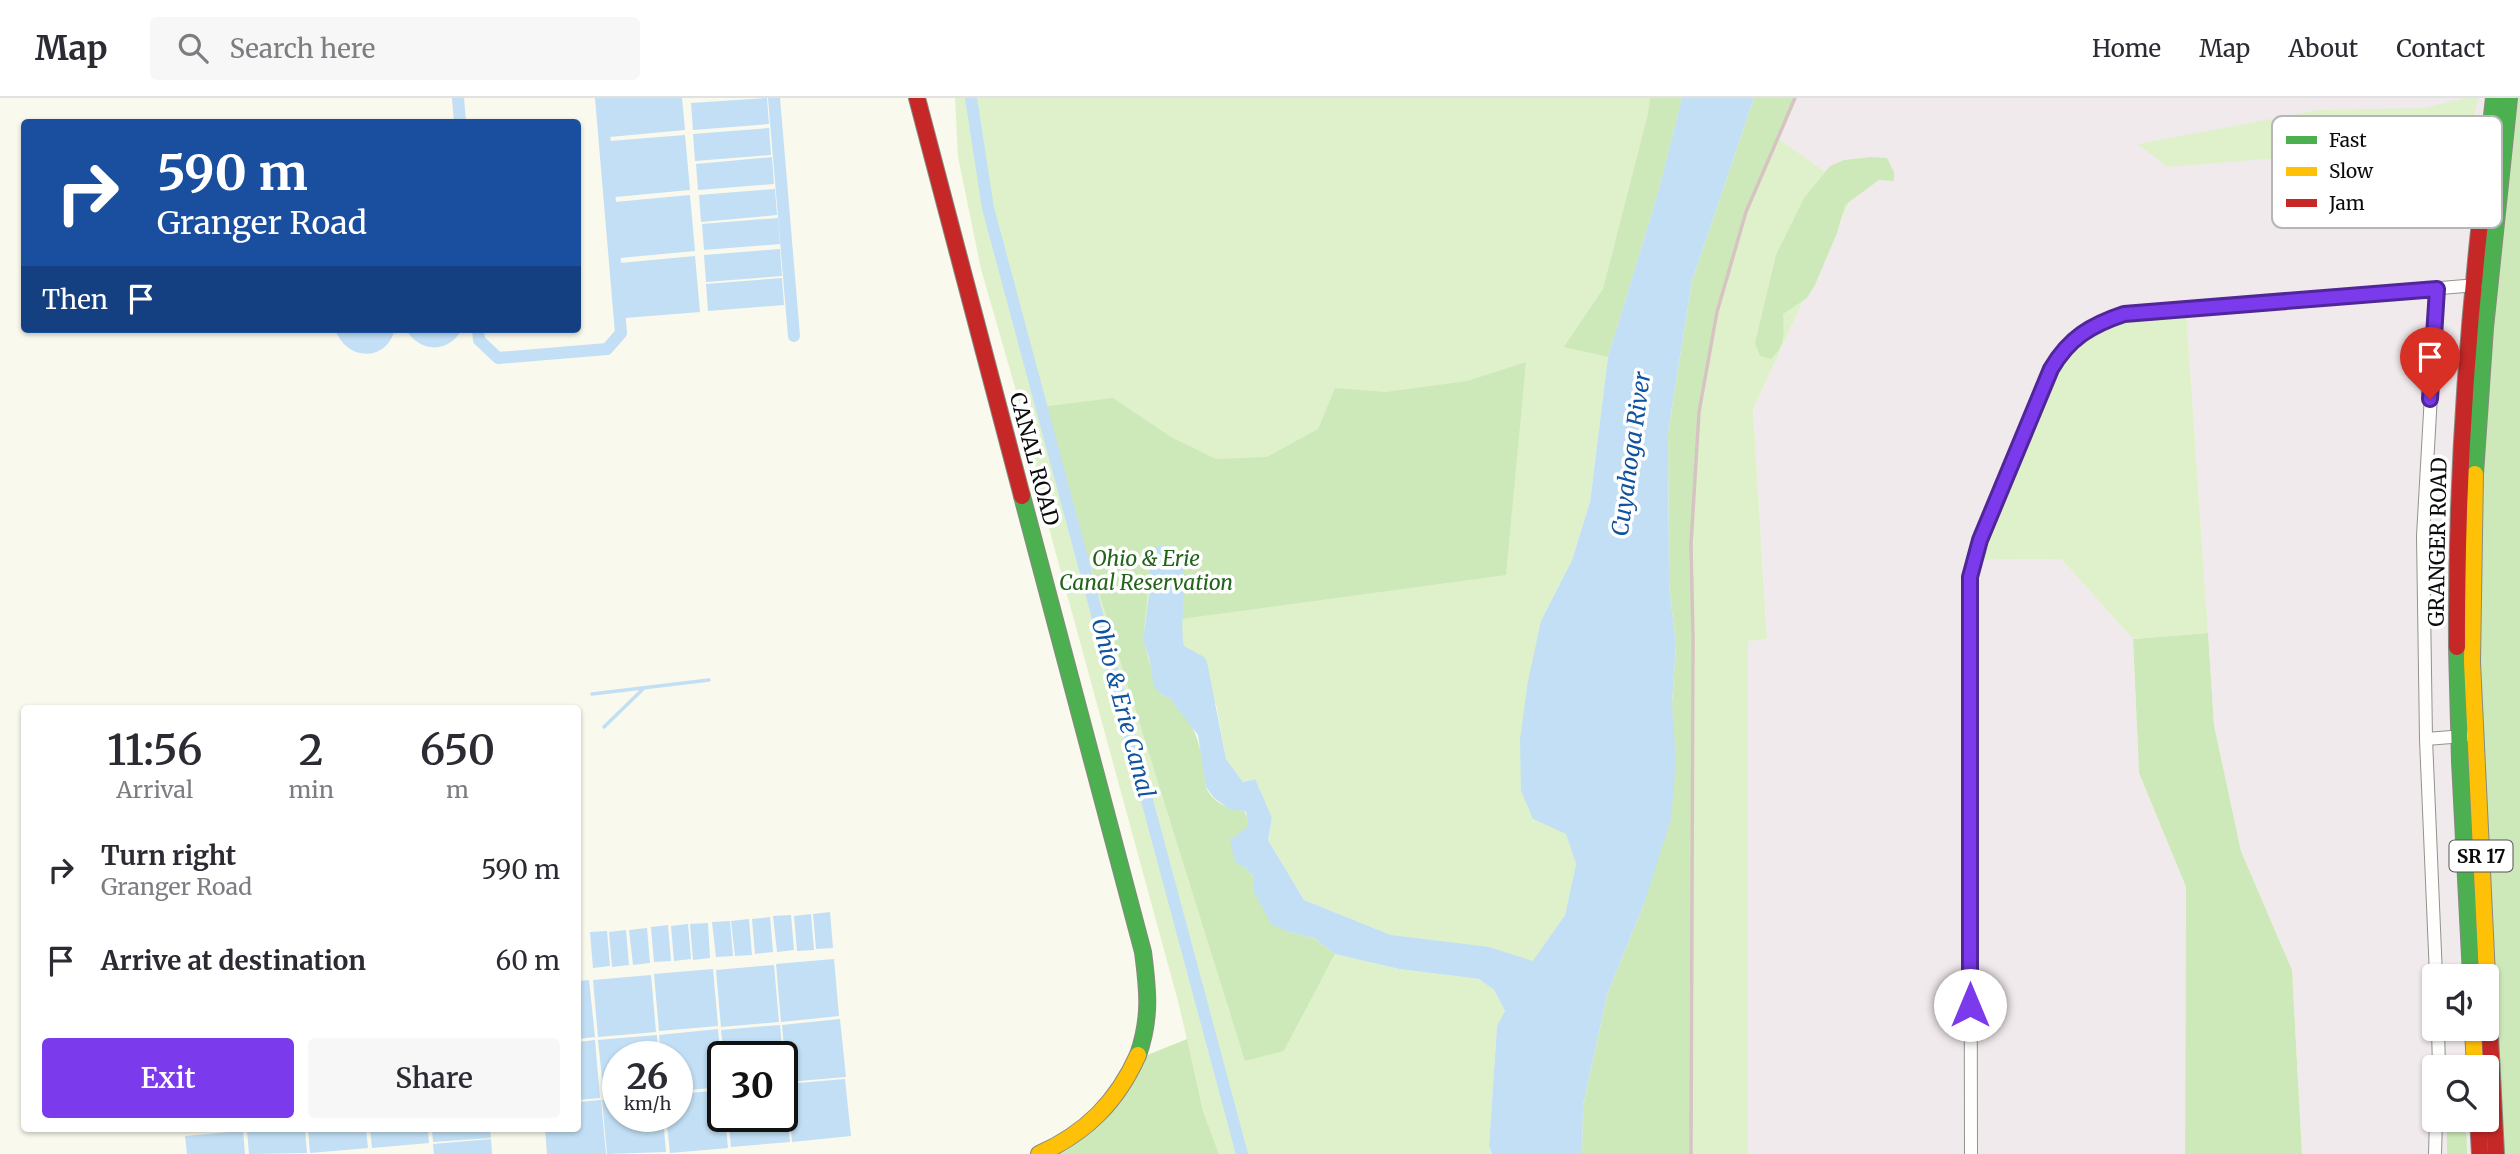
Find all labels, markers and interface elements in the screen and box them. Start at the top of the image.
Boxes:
search box [150,17,640,80]
text: Map [35,28,108,69]
icon: search [174,29,212,67]
text: Search here [230,32,375,65]
text: Home [2092,33,2161,64]
text: Map [2199,33,2250,64]
text: About [2288,33,2358,64]
text: Contact [2396,33,2485,64]
legend [2272,116,2502,228]
text: Fast [2329,128,2367,152]
text: 590 m [157,142,308,203]
icon: right [42,147,133,238]
text: Slow [2329,159,2374,183]
text: Jam [2328,191,2365,215]
text: Granger Road [157,203,367,243]
icon: arrive [122,280,160,318]
text: Then [42,283,108,316]
pin [2400,327,2460,399]
icon: arrive [2411,338,2449,376]
water label: Cuyahoga River [1605,369,1656,538]
street label: CANAL ROAD [1004,389,1065,529]
street label: GRANGER ROAD [2423,457,2452,627]
park label: Ohio & Erie Canal Reservation [1059,545,1233,596]
water label: Ohio & Erie Canal [1086,615,1161,801]
text: 11:56 [107,724,202,776]
text: 2 [299,724,324,776]
text: 650 [420,724,495,776]
text: Arrival [116,775,193,804]
text: min [288,775,334,804]
text: m [446,775,469,804]
text: Turn right [101,839,236,872]
road number: SR 17 [2450,841,2512,872]
icon: right [42,851,80,889]
text: 590 m [481,853,560,886]
text: Granger Road [101,872,252,901]
icon: arrive [42,942,80,980]
text: Arrive at destination [101,944,366,977]
text: 60 m [496,944,560,977]
map controls [2422,964,2499,1132]
button: sound [2422,964,2499,1041]
position arrow [1933,968,2007,1042]
button: Exit [42,1038,294,1118]
button: Share [308,1038,560,1118]
speed limit sign: 30 [707,1041,798,1132]
text: 26 [627,1055,668,1099]
button: search [2422,1055,2499,1132]
text: km/h [624,1092,671,1115]

